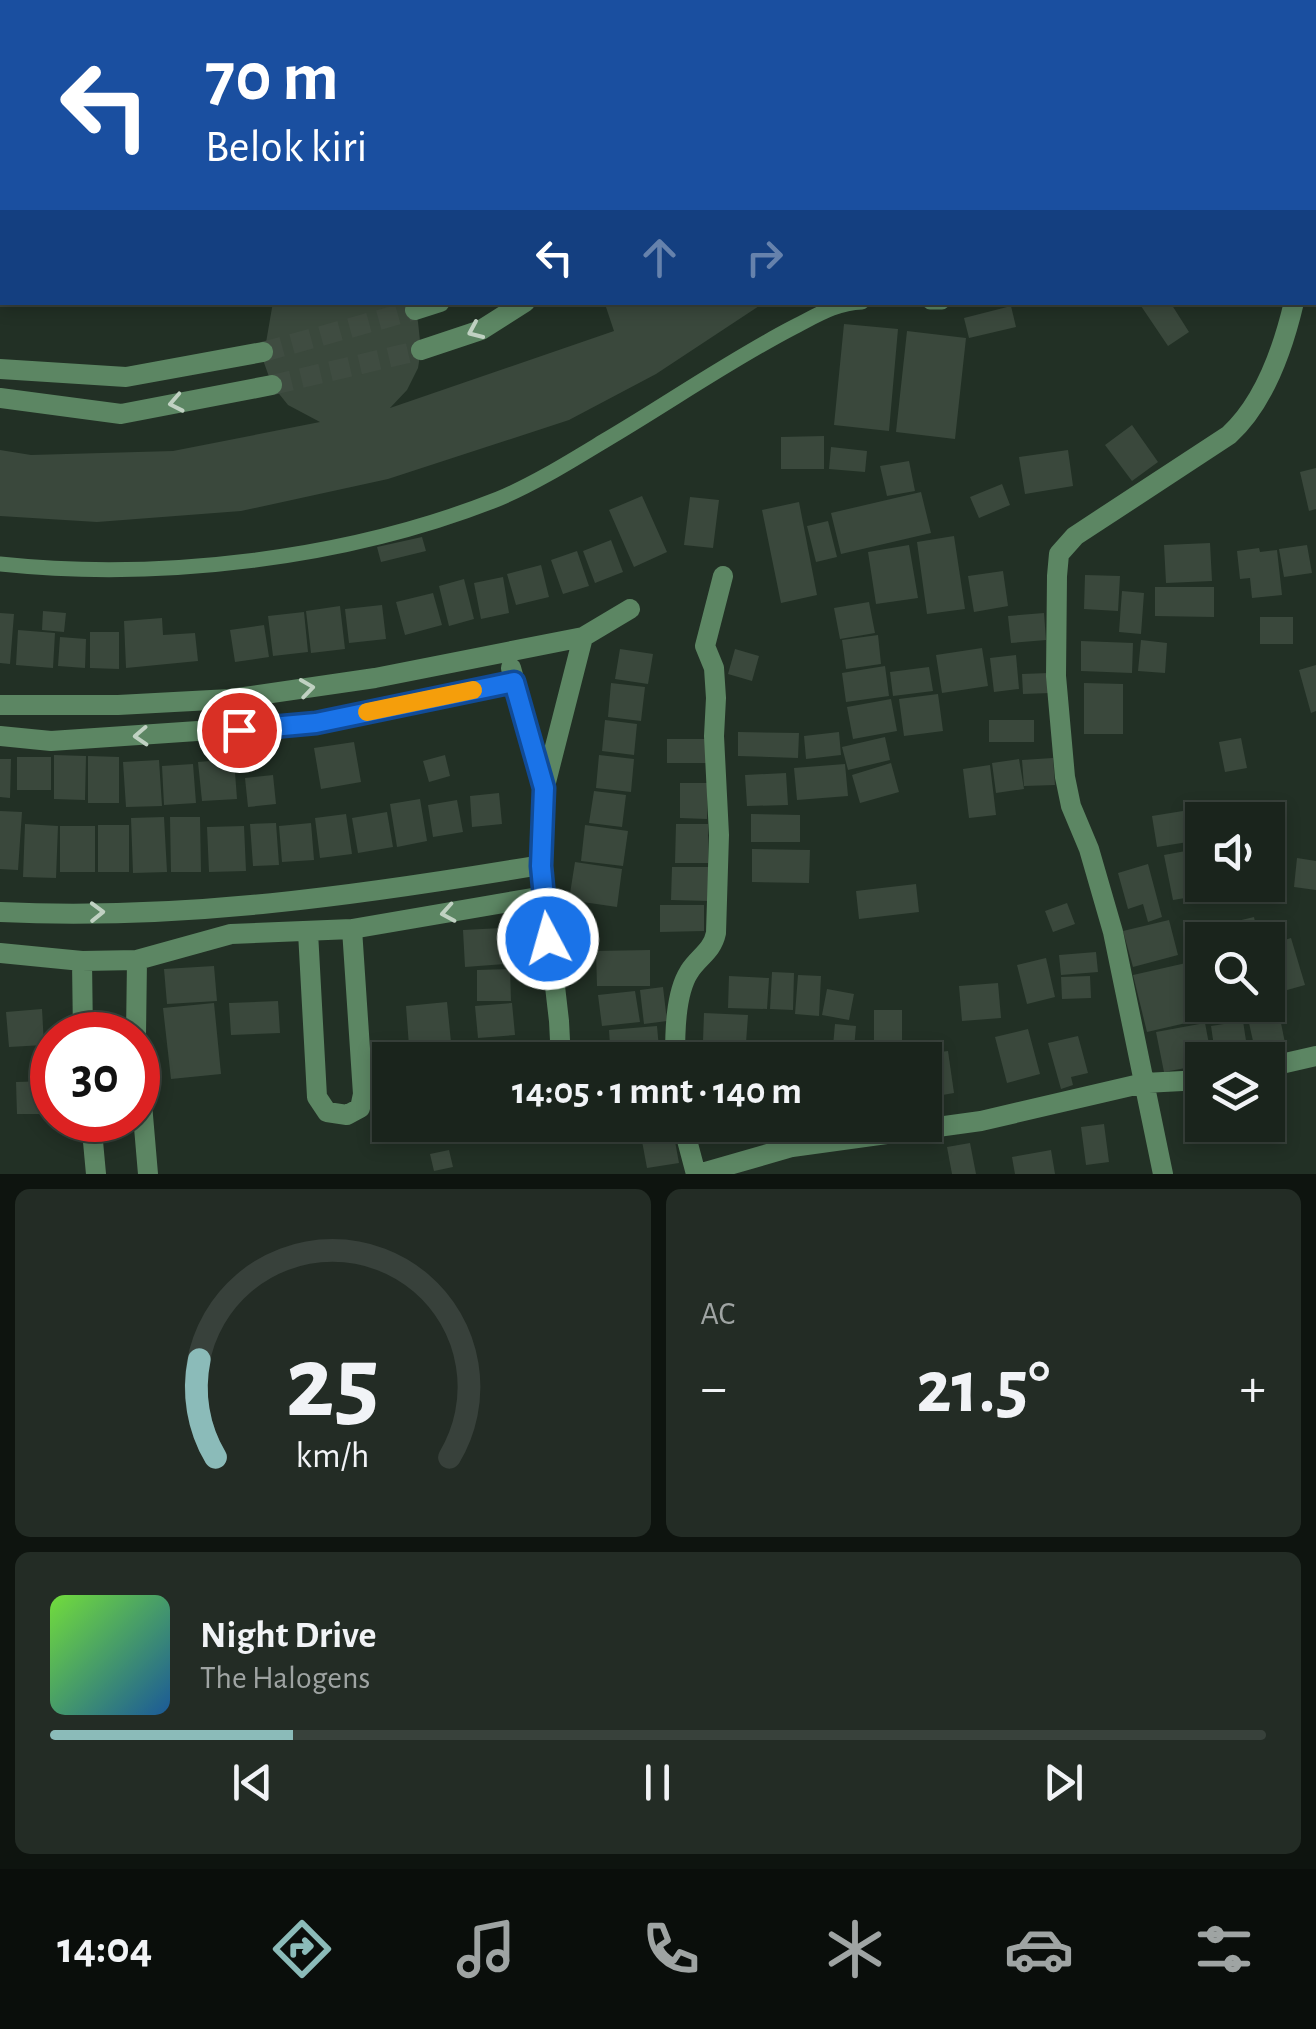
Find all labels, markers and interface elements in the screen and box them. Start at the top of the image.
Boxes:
icon: left [40,40,170,170]
text: 70 m [205,43,339,113]
text: Belok kiri [205,125,367,170]
icon: left [527,230,582,285]
icon: ahead [632,230,687,285]
icon: right [737,230,792,285]
one-way arrow [467,319,485,339]
one-way arrow [168,392,185,413]
one-way arrow [298,679,315,700]
pin [197,688,282,773]
icon: arrive [212,703,267,758]
one-way arrow [133,725,149,746]
map controls [1185,802,1285,1142]
button: sound [1185,802,1285,902]
position arrow [496,887,600,991]
one-way arrow [90,901,106,923]
one-way arrow [439,902,456,923]
button: search [1185,922,1285,1022]
speed limit sign: 30 [30,1012,160,1142]
button: layers [1185,1042,1285,1142]
text: 14:05 · 1 mnt · 140 m [512,1073,802,1111]
text: AC [701,1298,735,1330]
text: 25 [286,1332,380,1436]
text: 21.5° [916,1351,1050,1426]
text: − [701,1361,727,1416]
text: + [1240,1361,1266,1416]
text: km/h [296,1438,370,1474]
text: Night Drive [200,1617,376,1655]
text: The Halogens [200,1662,370,1694]
icon: previous [225,1755,280,1810]
icon: pause [630,1755,685,1810]
icon: next [1036,1755,1091,1810]
icon: directions [267,1914,337,1984]
icon: music [451,1914,521,1984]
icon: phone [636,1914,706,1984]
icon: climate [820,1914,890,1984]
icon: car [1004,1914,1074,1984]
icon: filters [1189,1914,1259,1984]
text: 14:04 [57,1926,152,1971]

